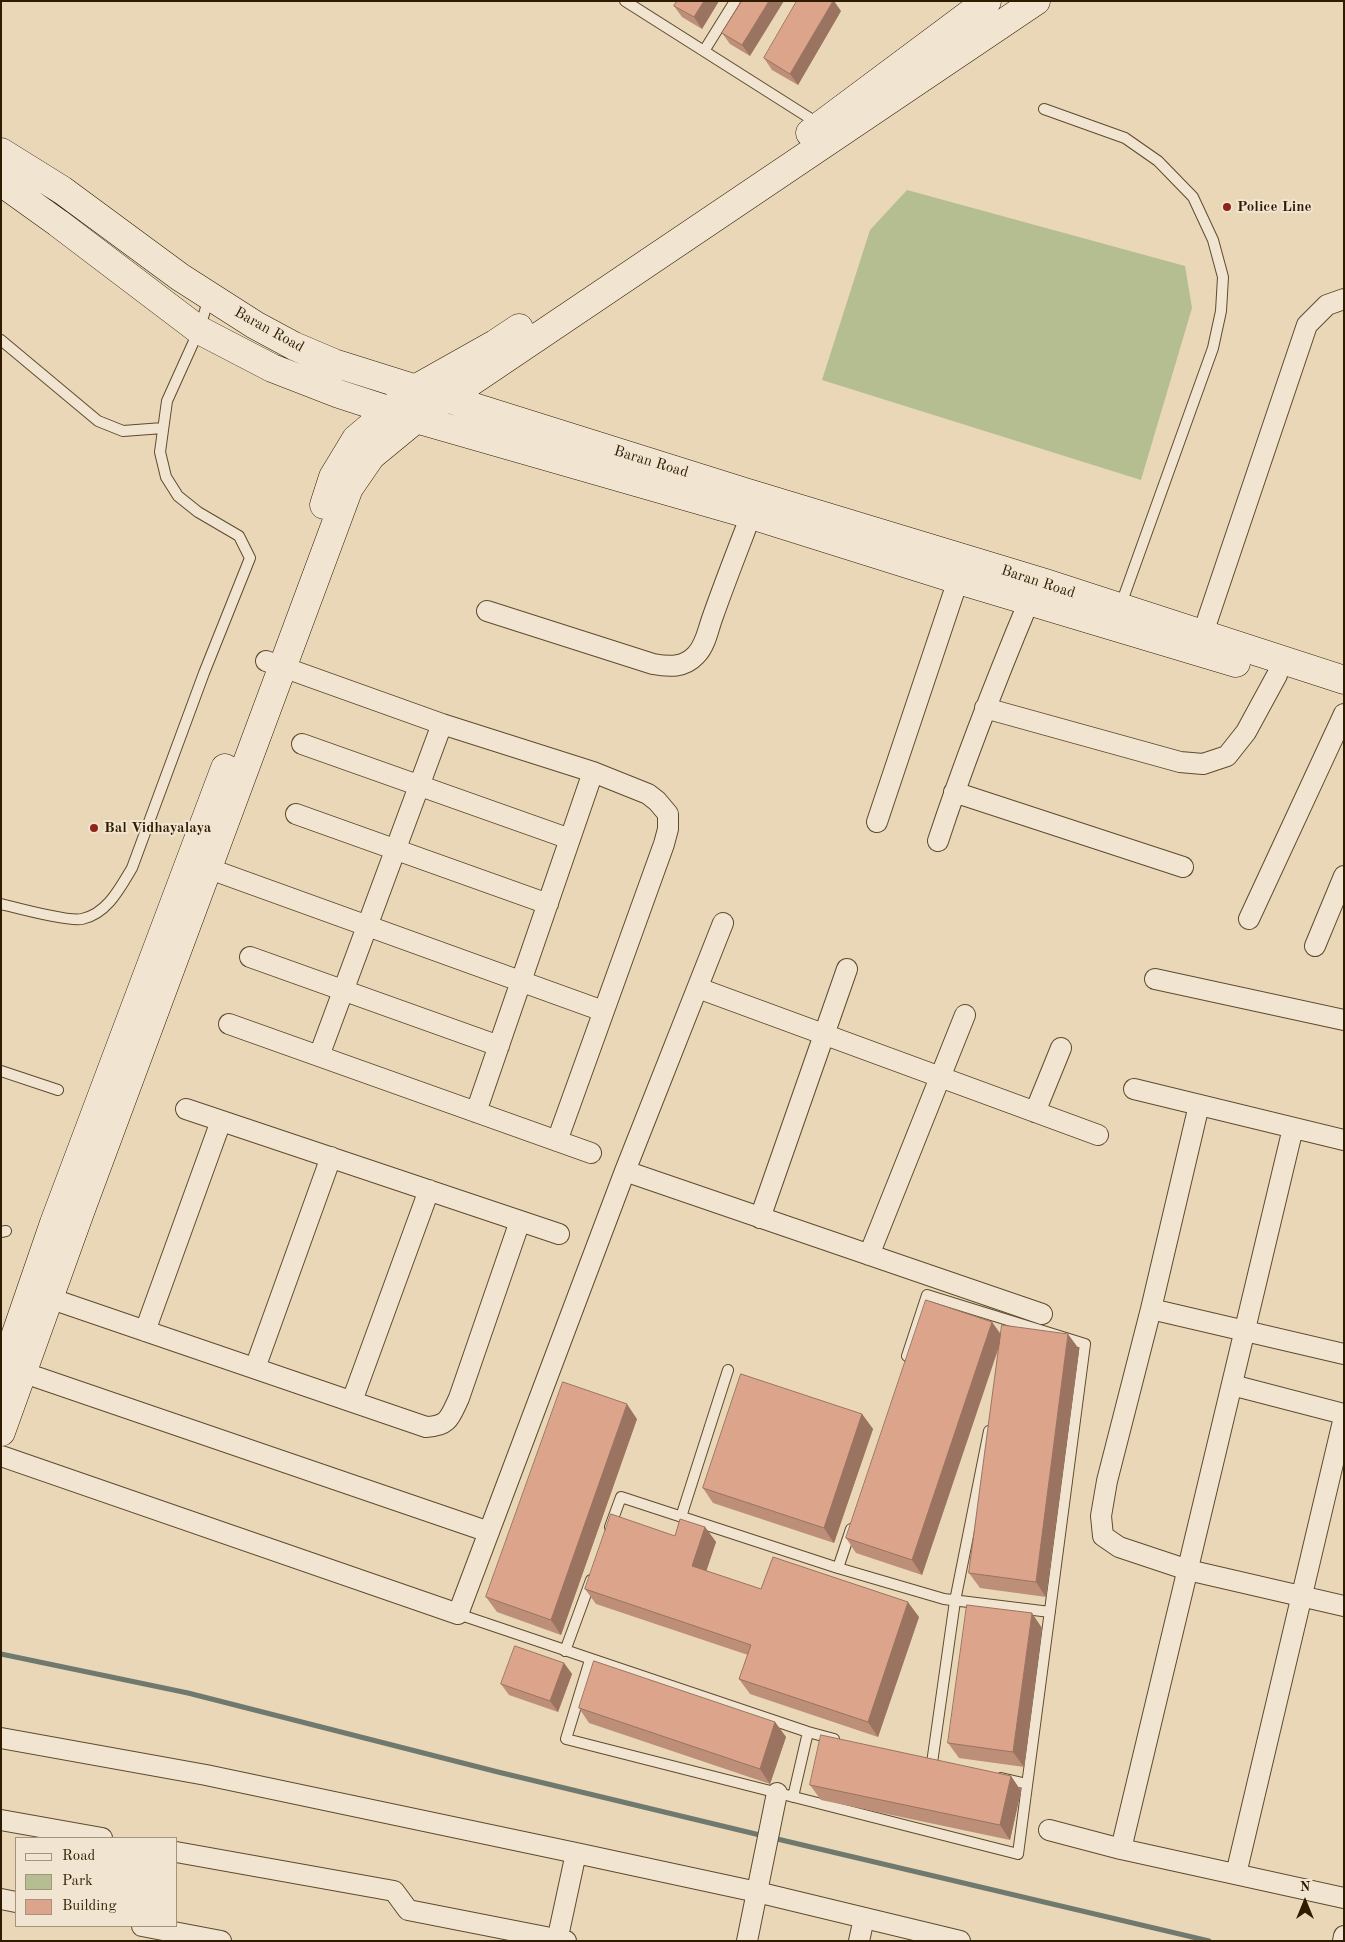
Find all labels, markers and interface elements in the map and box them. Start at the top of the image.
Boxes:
place label: Police Line [1237,198,1312,216]
marker: Police Line [1221,201,1233,213]
street label: Baran Road [231,303,307,357]
street label: Baran Road [612,442,690,482]
street label: Baran Road [999,562,1077,602]
place label: Bal Vidhayalaya [104,819,211,837]
marker: Bal Vidhayalaya [88,822,100,834]
legend [15,1837,178,1927]
text: Road [62,1849,95,1864]
text: Park [62,1874,93,1889]
north arrow [1280,1877,1330,1927]
text: N [1300,1880,1310,1894]
text: Building [62,1899,117,1914]

